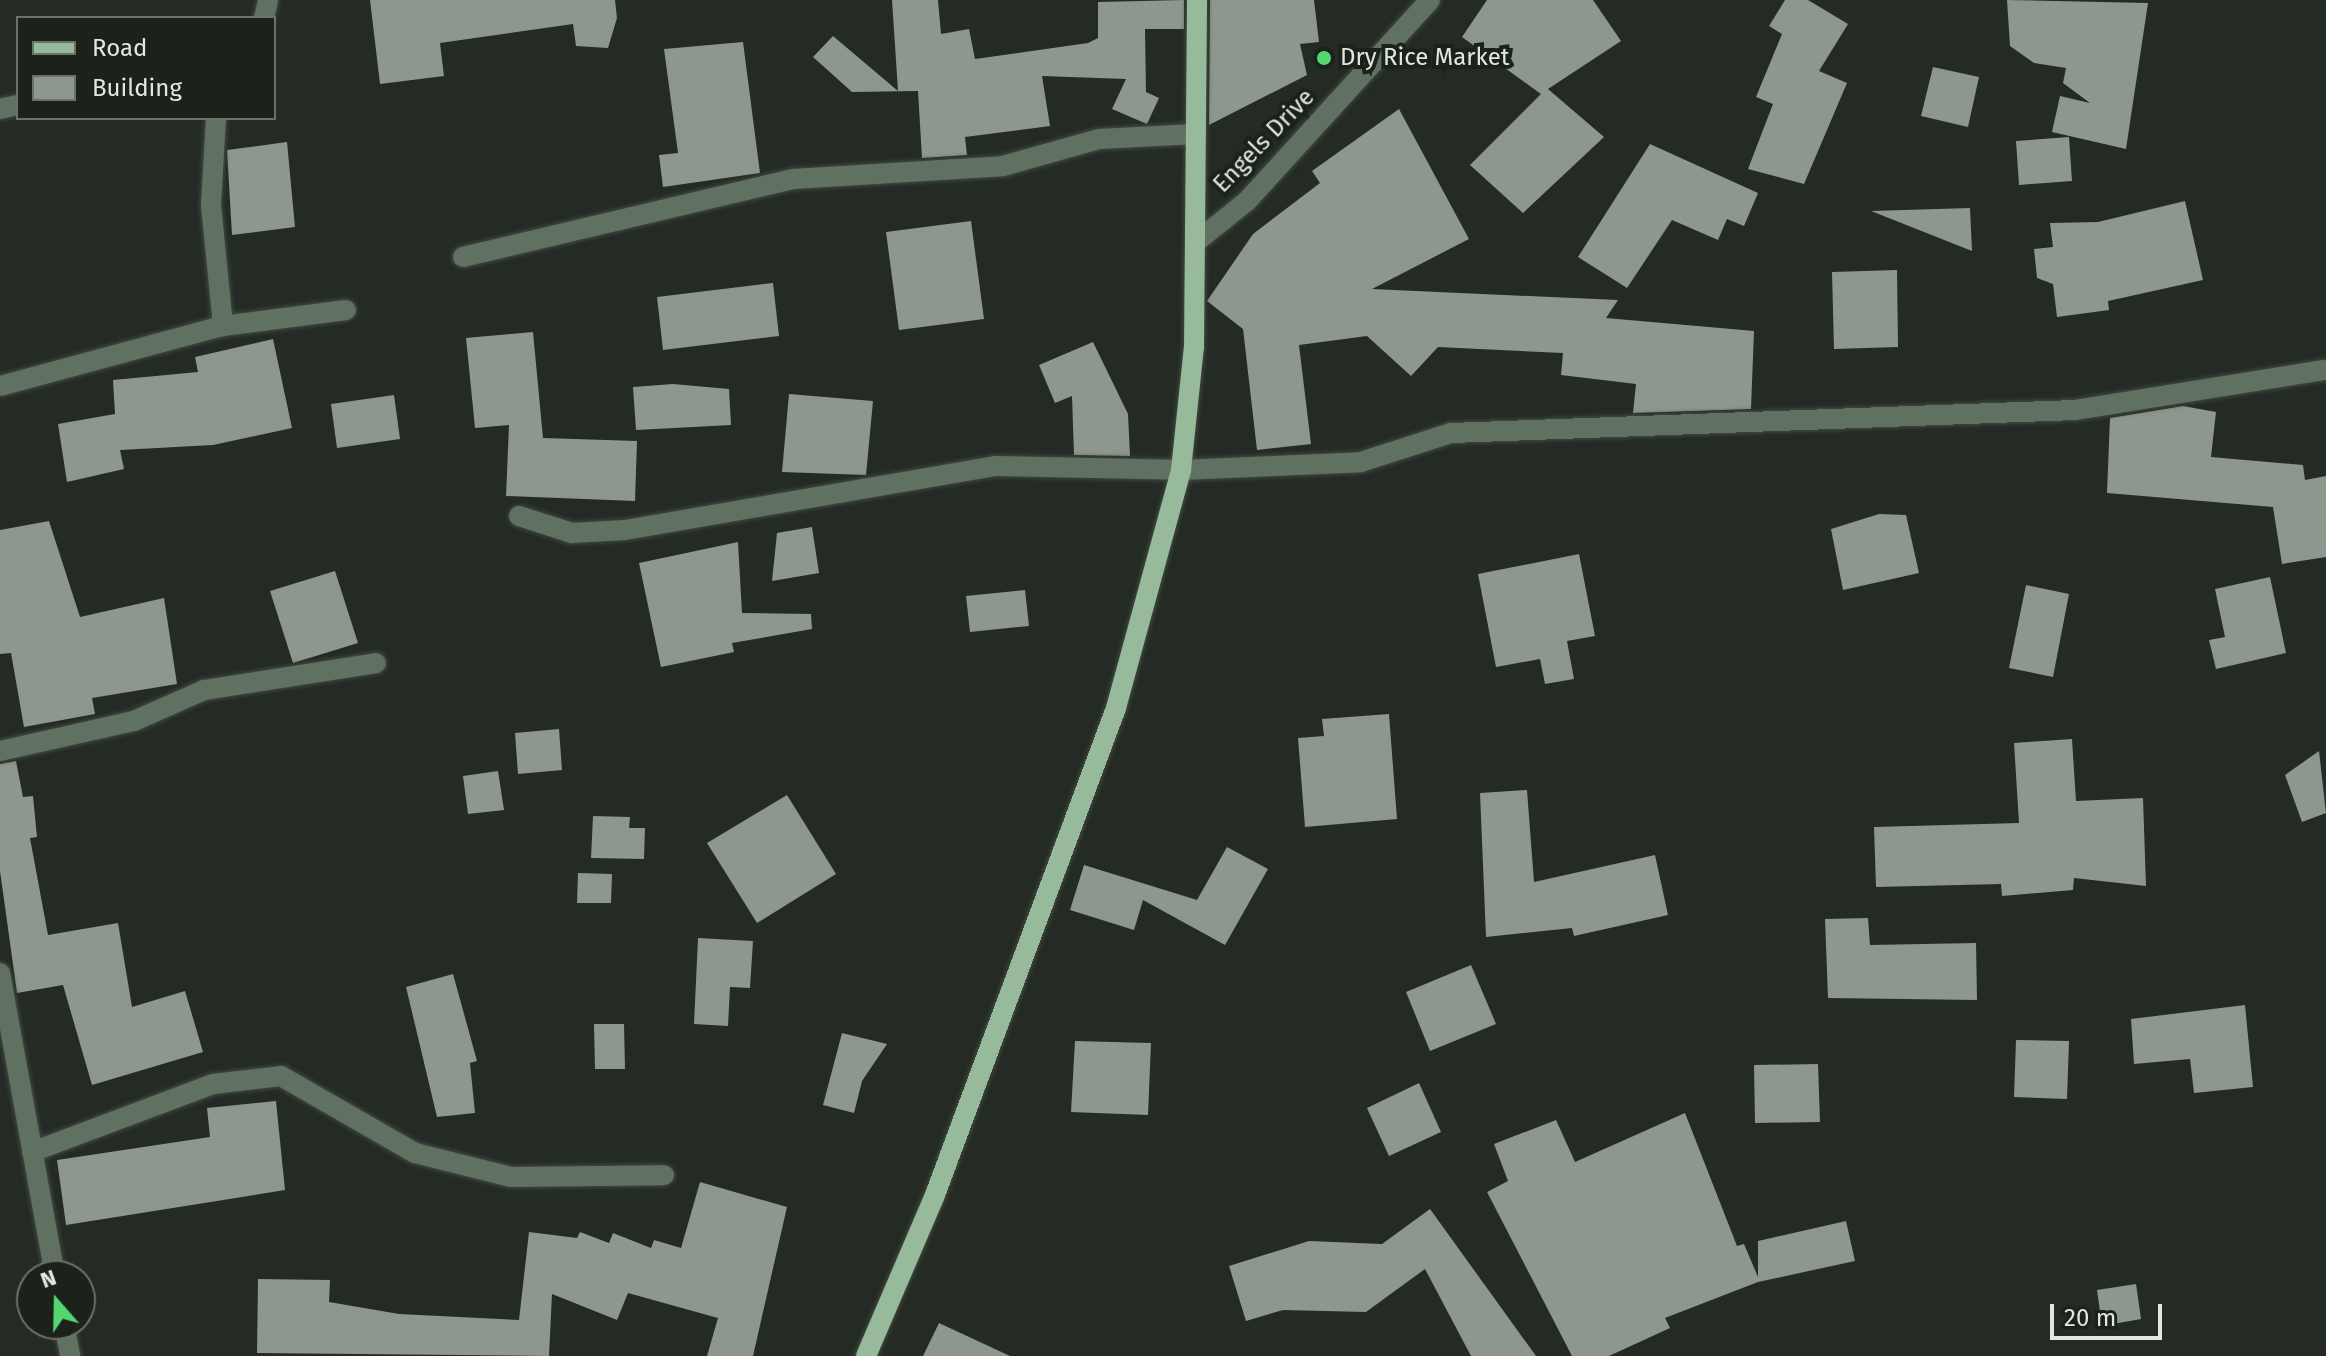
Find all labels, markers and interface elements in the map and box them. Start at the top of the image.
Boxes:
legend [16,16,276,120]
text: Road [92,34,147,62]
place label: Dry Rice Market [1340,44,1509,72]
marker: Dry Rice Market [1315,49,1333,67]
text: Building [92,74,182,102]
street label: Engels Drive [1208,83,1320,199]
north arrow [16,1260,96,1340]
text: N [37,1264,60,1294]
scale bar [2054,1288,2166,1338]
text: 20 m [2064,1304,2116,1332]

